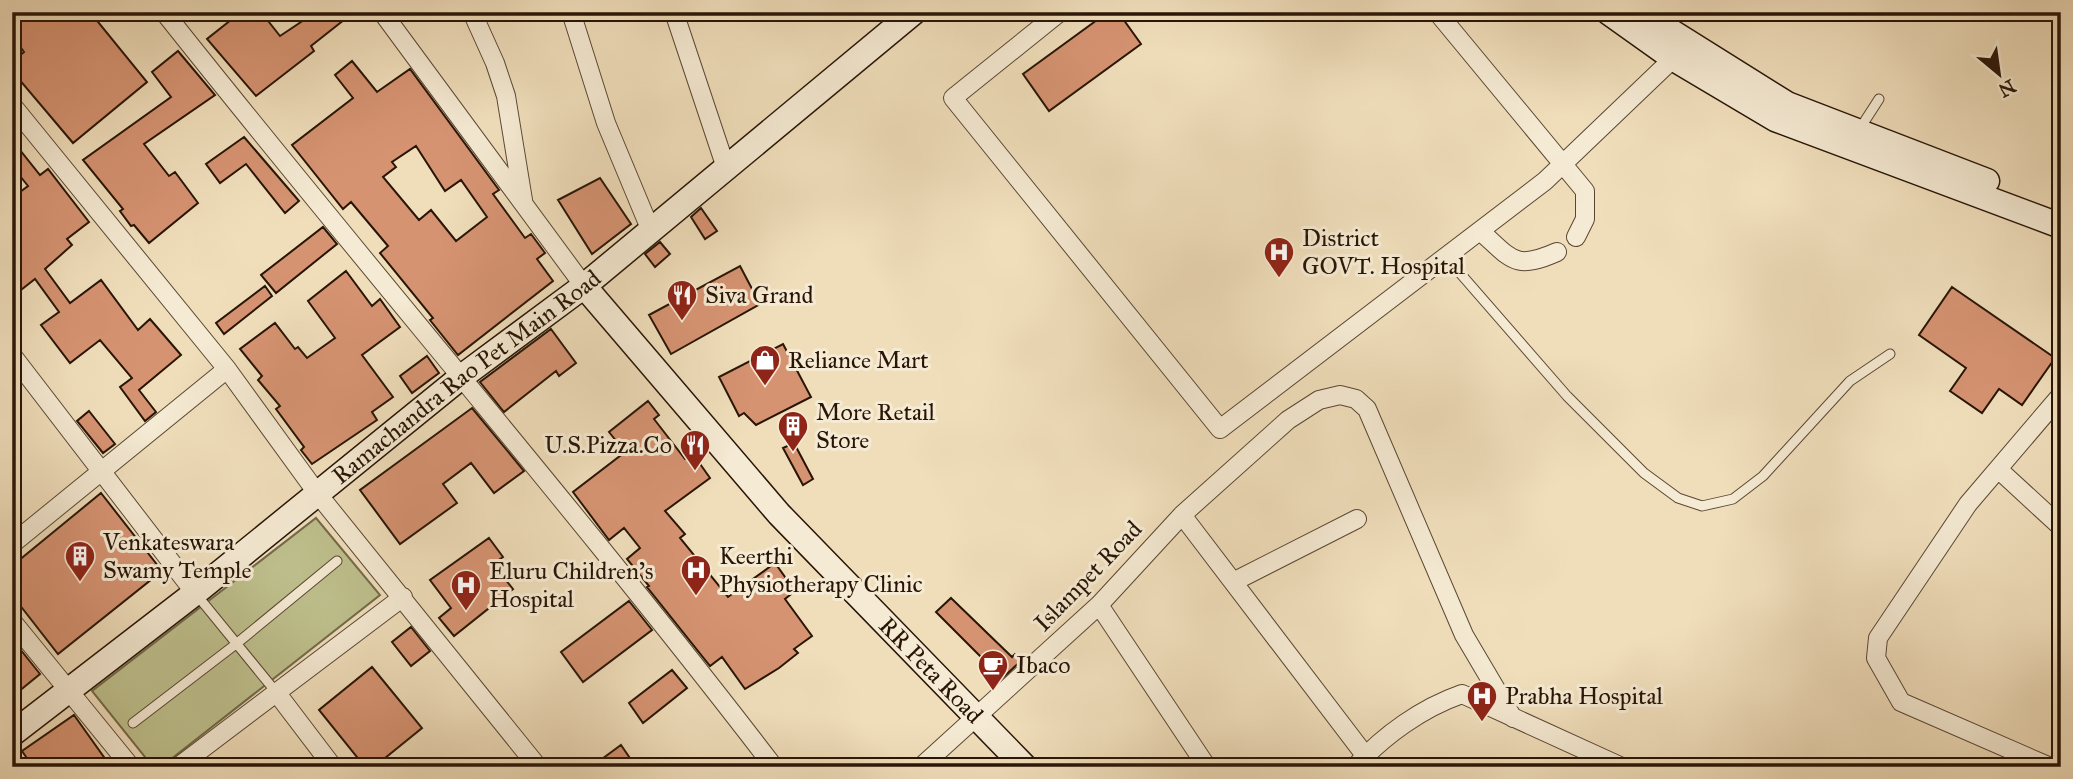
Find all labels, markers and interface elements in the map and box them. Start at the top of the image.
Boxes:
north arrow [1965,38,2035,108]
text: N [1994,74,2020,102]
place label: District GOVT. Hospital [1302,223,1466,281]
hospital icon: District GOVT. Hospital [1262,235,1296,279]
street label: Ramachandra Rao Pet Main Road [326,263,607,491]
restaurant icon: Siva Grand [665,278,699,322]
place label: Siva Grand [705,280,814,310]
shop icon: Reliance Mart [748,343,782,387]
place label: Reliance Mart [788,345,929,375]
place label: More Retail Store [816,397,936,455]
building icon: More Retail Store [776,409,810,453]
restaurant icon: U.S.Pizza.Co [678,428,712,472]
place label: U.S.Pizza.Co [544,430,672,460]
street label: Islampet Road [1028,514,1148,638]
place label: Venkateswara Swamy Temple [102,527,252,585]
building icon: Venkateswara Swamy Temple [63,539,97,583]
place label: Keerthi Physiotherapy Clinic [719,541,923,599]
hospital icon: Keerthi Physiotherapy Clinic [679,553,713,597]
place label: Eluru Children's Hospital [489,556,654,614]
hospital icon: Eluru Children's Hospital [449,568,483,612]
street label: RR Peta Road [872,611,989,730]
cafe icon: Ibaco [976,648,1010,692]
place label: Ibaco [1016,650,1070,680]
hospital icon: Prabha Hospital [1465,679,1499,723]
place label: Prabha Hospital [1505,681,1664,711]

